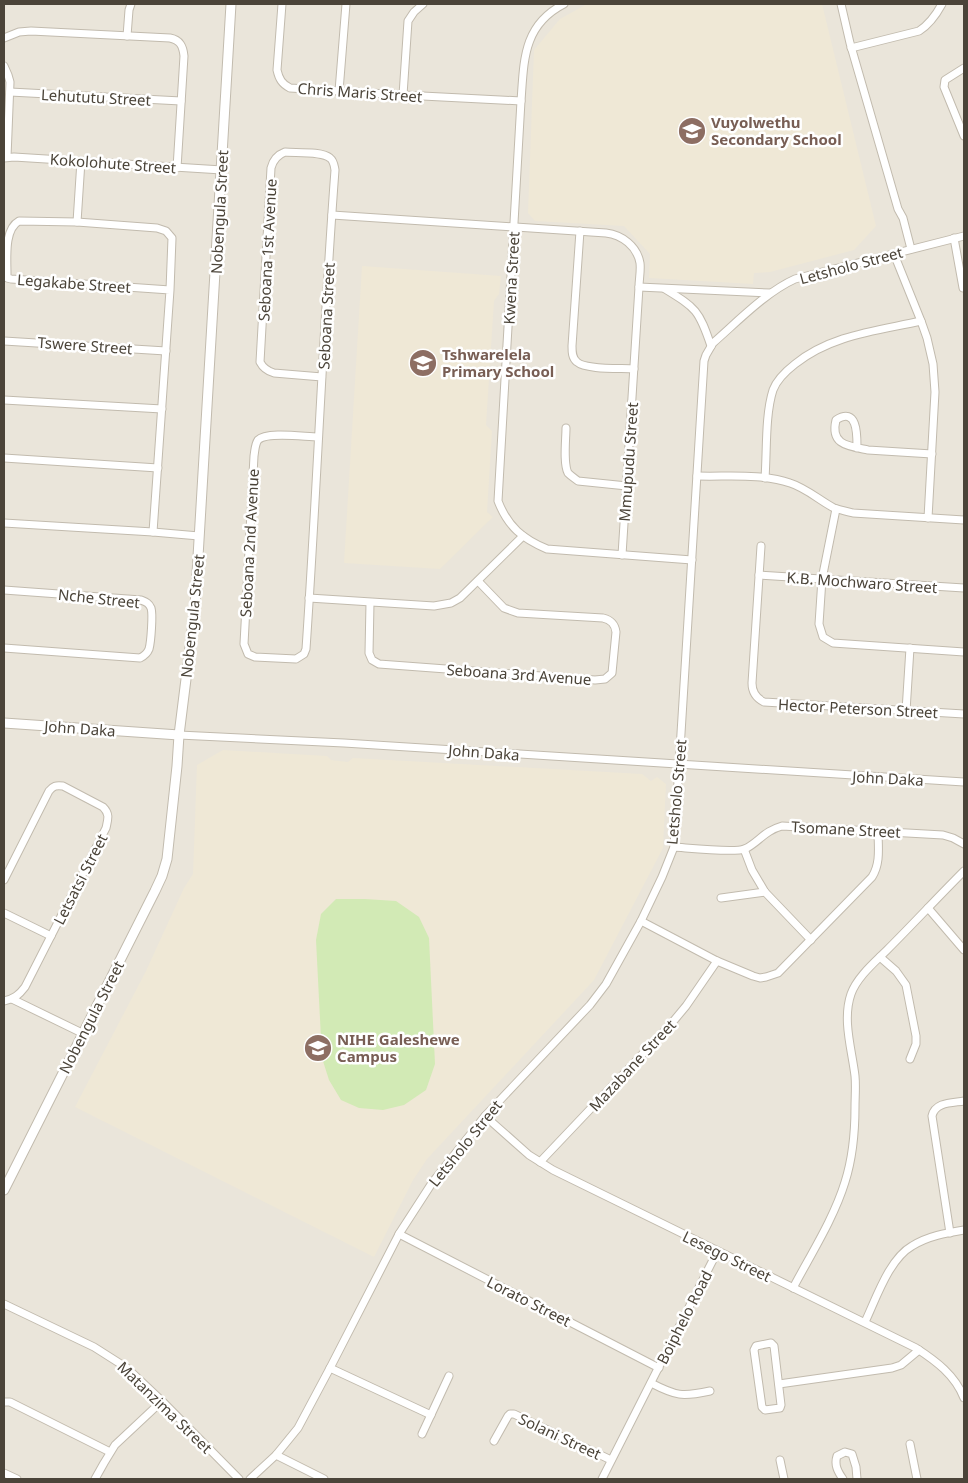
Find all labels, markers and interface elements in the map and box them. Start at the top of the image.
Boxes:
street label: Chris Maris Street [297,78,424,106]
street label: Lehututu Street [41,84,152,110]
place label: Vuyolwethu Secondary School [711,112,842,149]
school or university icon: Vuyolwethu Secondary School [677,116,707,146]
street label: Kokolohute Street [49,149,177,177]
street label: Nobengula Street [206,149,232,274]
street label: Seboana 1st Avenue [253,178,281,322]
street label: Kwena Street [499,230,523,325]
street label: Letsholo Street [797,241,905,288]
street label: Seboana Street [313,262,339,370]
street label: Legakabe Street [17,269,132,297]
street label: Tswere Street [37,332,134,358]
place label: Tshwarelela Primary School [442,344,554,381]
school or university icon: Tshwarelela Primary School [408,348,438,378]
street label: Mmupudu Street [614,401,642,522]
street label: Seboana 2nd Avenue [235,468,263,618]
street label: Nobengula Street [176,553,208,679]
street label: K.B. Mochwaro Street [786,567,939,597]
street label: Nche Street [57,584,141,612]
street label: Seboana 3rd Avenue [446,659,592,689]
street label: Hector Peterson Street [777,694,939,722]
street label: John Daka [42,715,116,740]
street label: Letsholo Street [661,738,691,846]
street label: John Daka [446,739,520,764]
street label: John Daka [850,766,924,790]
street label: Tsomane Street [791,816,902,842]
street label: Letsatsi Street [48,830,112,928]
street label: Nobengula Street [54,957,128,1077]
street label: Mazabane Street [584,1014,680,1115]
place label: NIHE Galeshewe Campus [337,1029,460,1066]
school or university icon: NIHE Galeshewe Campus [303,1033,333,1063]
street label: Letsholo Street [424,1095,506,1190]
street label: Lesego Street [679,1226,775,1286]
street label: Boiphelo Road [652,1267,716,1367]
street label: Lorato Street [484,1271,575,1331]
street label: Matanzima Street [113,1357,217,1458]
street label: Solani Street [516,1408,605,1464]

